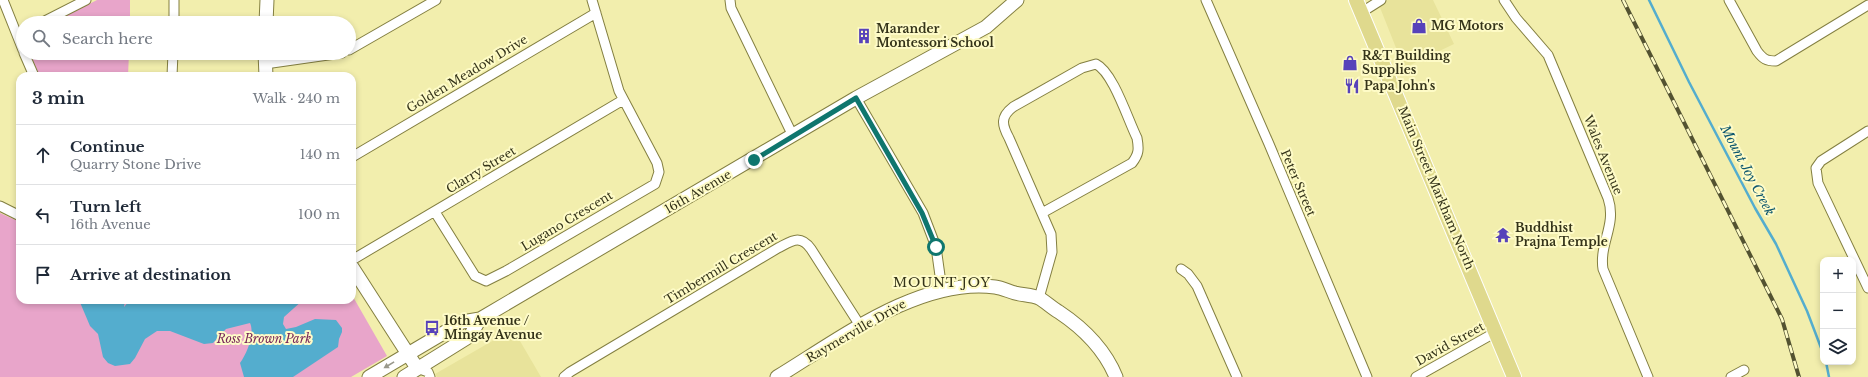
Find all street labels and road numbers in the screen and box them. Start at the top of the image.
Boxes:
street label: Golden Meadow Drive [404,31,530,116]
street label: Main Street Markham North [1395,104,1478,272]
street label: Wales Avenue [1580,112,1626,197]
street label: Clarry Street [443,143,519,196]
street label: Peter Street [1278,147,1319,219]
street label: 16th Avenue [662,166,734,217]
street label: Lugano Crescent [518,187,615,254]
street label: Timbermill Crescent [662,228,780,307]
street label: Raymerville Drive [803,296,908,365]
street label: David Street [1413,318,1487,369]

